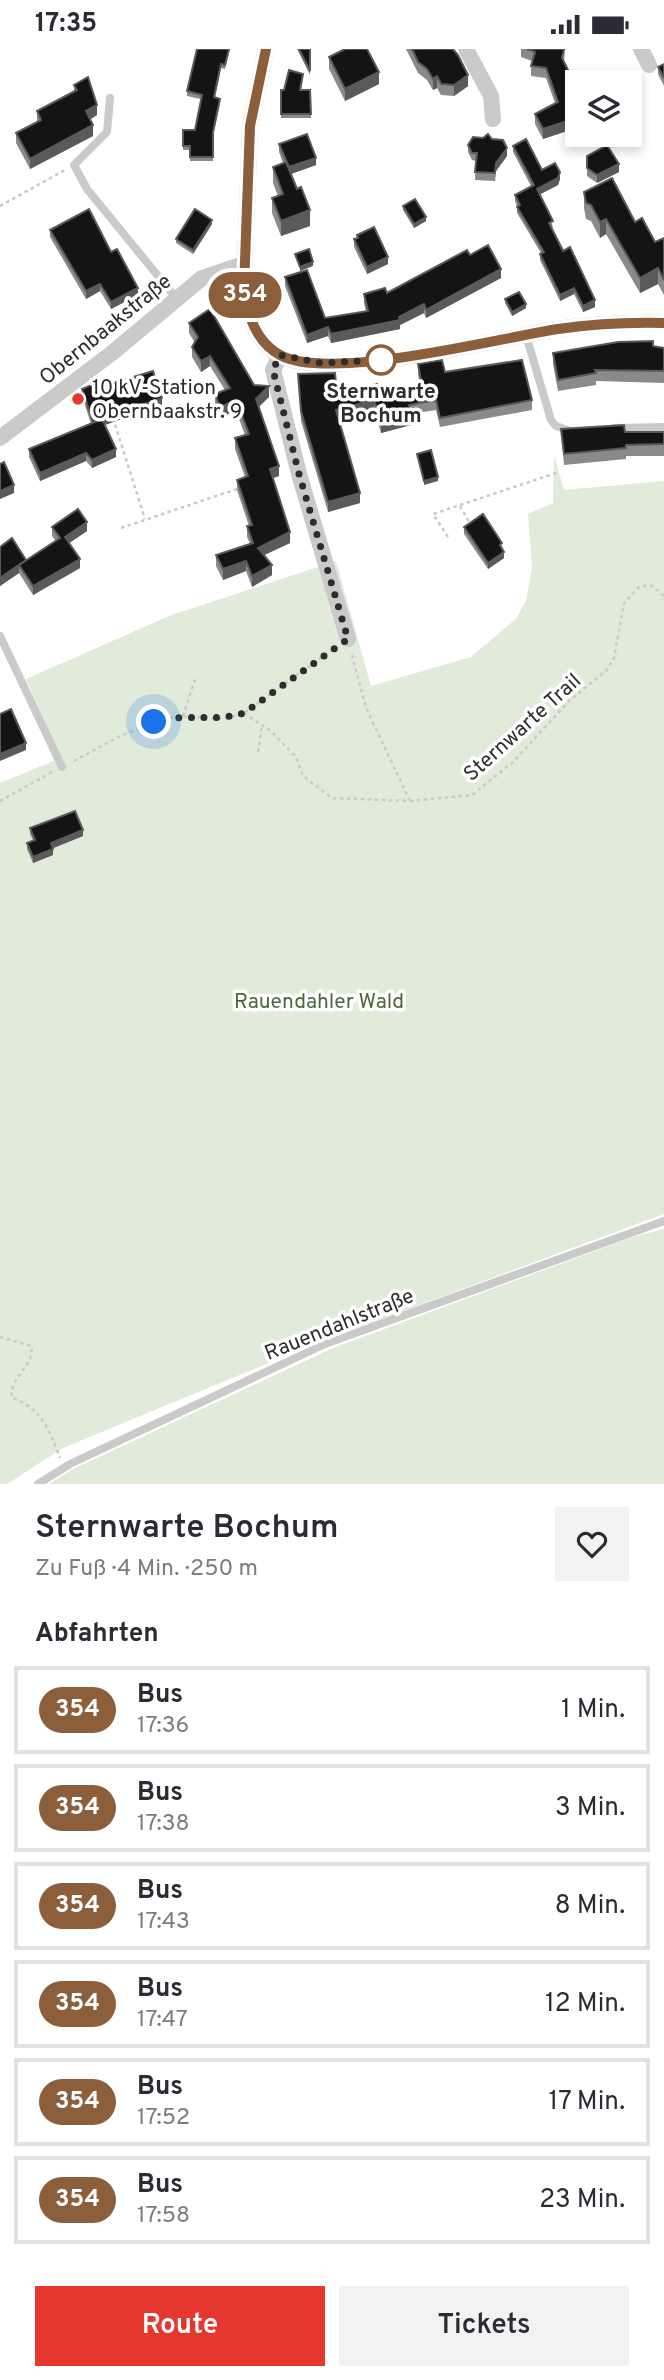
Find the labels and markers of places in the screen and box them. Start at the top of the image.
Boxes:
marker: Sternwarte Bochum [366,345,396,375]
place label: 10 kV-Station Obernbaakstr. 9 [92,375,242,426]
place label: Sternwarte Bochum [326,379,436,430]
marker: 10 kV-Station Obernbaakstr. 9 [70,391,86,407]

